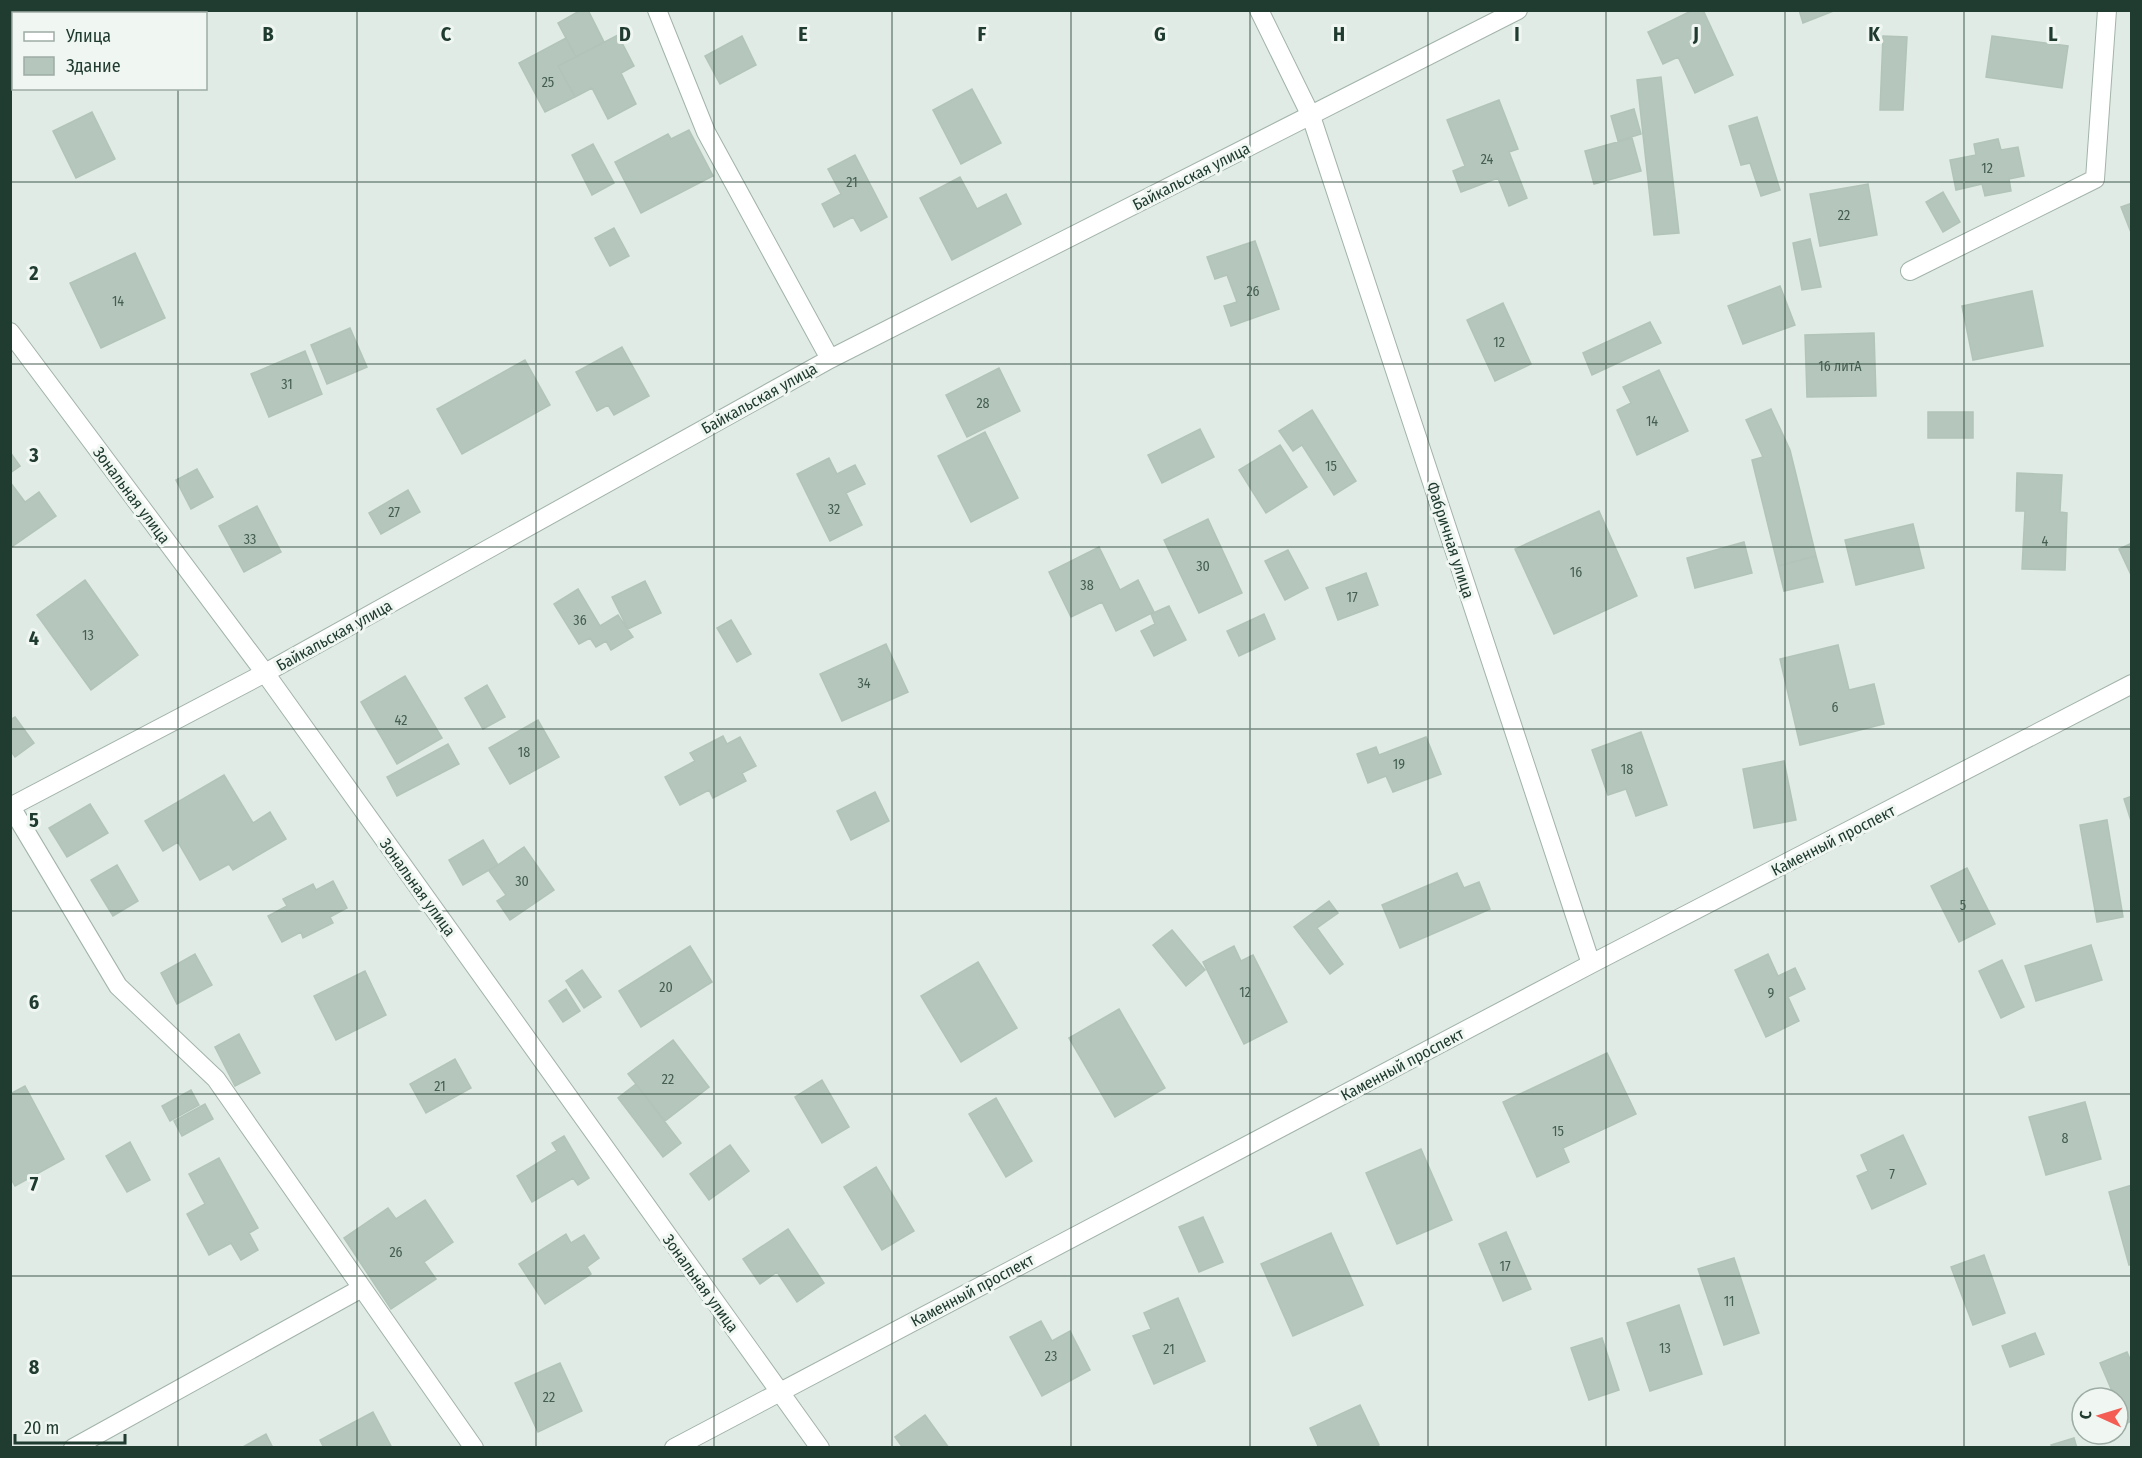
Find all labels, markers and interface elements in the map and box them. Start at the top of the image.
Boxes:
legend [12,12,207,90]
text: B [262,22,274,46]
text: C [441,22,452,46]
text: D [619,22,631,46]
text: E [798,22,808,46]
text: F [978,22,987,46]
text: G [1154,22,1166,46]
text: H [1333,22,1345,46]
text: I [1514,22,1520,46]
text: J [1692,22,1699,46]
text: K [1868,22,1880,46]
text: L [2048,22,2058,46]
text: Улица [65,25,111,47]
text: Здание [66,55,121,77]
house number: 25 [542,74,554,91]
street label: Байкальская улица [1129,139,1253,214]
house number: 24 [1481,151,1494,168]
house number: 12 [1981,160,1993,177]
house number: 21 [846,174,858,191]
house number: 22 [1838,207,1850,224]
text: 2 [28,261,39,285]
house number: 26 [1246,283,1260,300]
house number: 14 [112,293,124,310]
house number: 12 [1493,334,1505,351]
house number: 16 литА [1818,358,1862,375]
street label: Байкальская улица [698,359,821,438]
house number: 31 [281,376,293,393]
house number: 28 [976,395,990,412]
house number: 14 [1646,413,1658,430]
text: 3 [28,443,39,467]
street label: Зональная улица [89,443,174,548]
house number: 15 [1325,458,1337,475]
street label: Фабричная улица [1423,480,1478,601]
house number: 32 [828,501,840,518]
house number: 27 [388,504,400,521]
house number: 33 [244,531,256,548]
house number: 4 [2042,533,2049,550]
house number: 30 [1196,558,1210,575]
house number: 16 [1570,564,1582,581]
house number: 38 [1080,577,1094,594]
house number: 17 [1346,589,1358,606]
street label: Байкальская улица [273,596,396,675]
house number: 36 [573,612,587,629]
text: 4 [29,626,39,650]
house number: 13 [82,627,94,644]
house number: 34 [857,675,871,692]
house number: 6 [1832,699,1839,716]
house number: 42 [395,712,407,729]
house number: 18 [518,744,530,761]
house number: 19 [1393,756,1405,773]
house number: 18 [1621,761,1633,778]
street label: Каменный проспект [1768,801,1899,880]
text: 5 [29,808,39,832]
street label: Зональная улица [376,835,460,940]
house number: 30 [515,873,529,890]
house number: 5 [1960,897,1966,914]
house number: 20 [659,979,673,996]
house number: 12 [1239,984,1251,1001]
house number: 9 [1768,985,1775,1002]
text: 6 [29,990,39,1014]
street label: Каменный проспект [1337,1024,1467,1105]
house number: 22 [662,1071,674,1088]
house number: 21 [434,1078,446,1095]
house number: 15 [1552,1123,1564,1140]
house number: 8 [2062,1130,2069,1147]
house number: 7 [1889,1166,1895,1183]
text: 7 [30,1172,39,1196]
street label: Зональная улица [659,1231,743,1336]
house number: 26 [389,1244,403,1261]
street label: Каменный проспект [907,1250,1037,1331]
house number: 17 [1499,1258,1511,1275]
house number: 11 [1724,1293,1734,1310]
house number: 13 [1659,1340,1671,1357]
house number: 21 [1163,1341,1175,1358]
house number: 23 [1045,1348,1057,1365]
text: 8 [29,1355,40,1379]
north arrow [2070,1386,2130,1446]
house number: 22 [543,1389,555,1406]
scale bar [15,1407,124,1445]
text: С [2076,1410,2095,1420]
text: 20 m [24,1417,59,1439]

